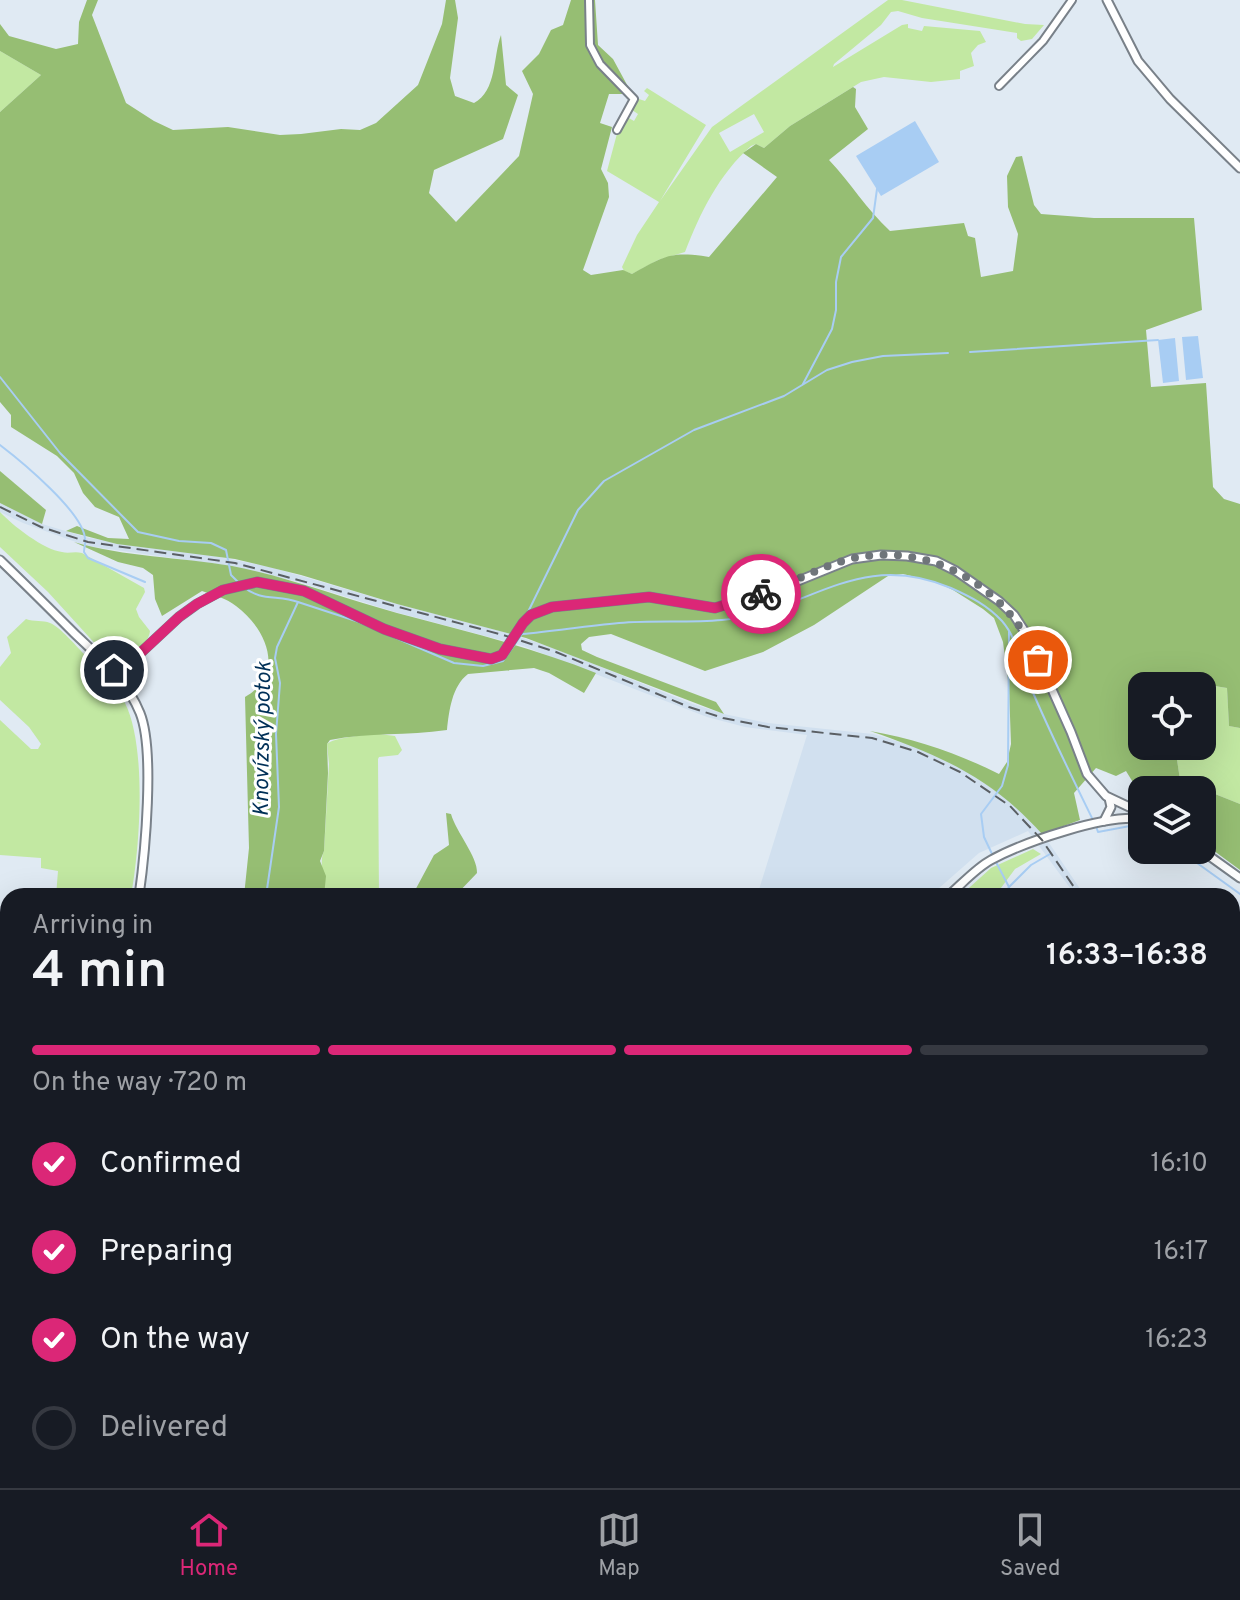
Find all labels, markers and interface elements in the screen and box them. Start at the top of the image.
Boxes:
courier [721,554,801,634]
icon: bike [739,572,783,616]
pin [1004,626,1072,694]
pin [80,636,148,704]
icon: bag [1016,638,1060,682]
icon: home [92,648,136,692]
water label: Knovízský potok [249,660,278,817]
map controls [1128,672,1216,864]
button: locate [1128,672,1216,760]
button: layers [1128,776,1216,864]
text: Arriving in [32,910,153,943]
text: 16:33–16:38 [1046,938,1208,975]
text: 4 min [32,940,167,1006]
text: On the way · 720 m [32,1067,247,1100]
icon: check [32,1142,76,1186]
text: Confirmed [100,1146,242,1183]
text: 16:10 [1151,1148,1208,1181]
icon: check [32,1230,76,1274]
text: Preparing [100,1234,233,1271]
text: 16:17 [1154,1236,1208,1269]
icon: check [32,1318,76,1362]
text: On the way [100,1322,250,1359]
text: 16:23 [1145,1324,1208,1357]
text: Delivered [100,1410,228,1447]
tab: Home [180,1508,238,1583]
tab: Map [597,1508,641,1583]
tab: Saved [1000,1508,1060,1583]

